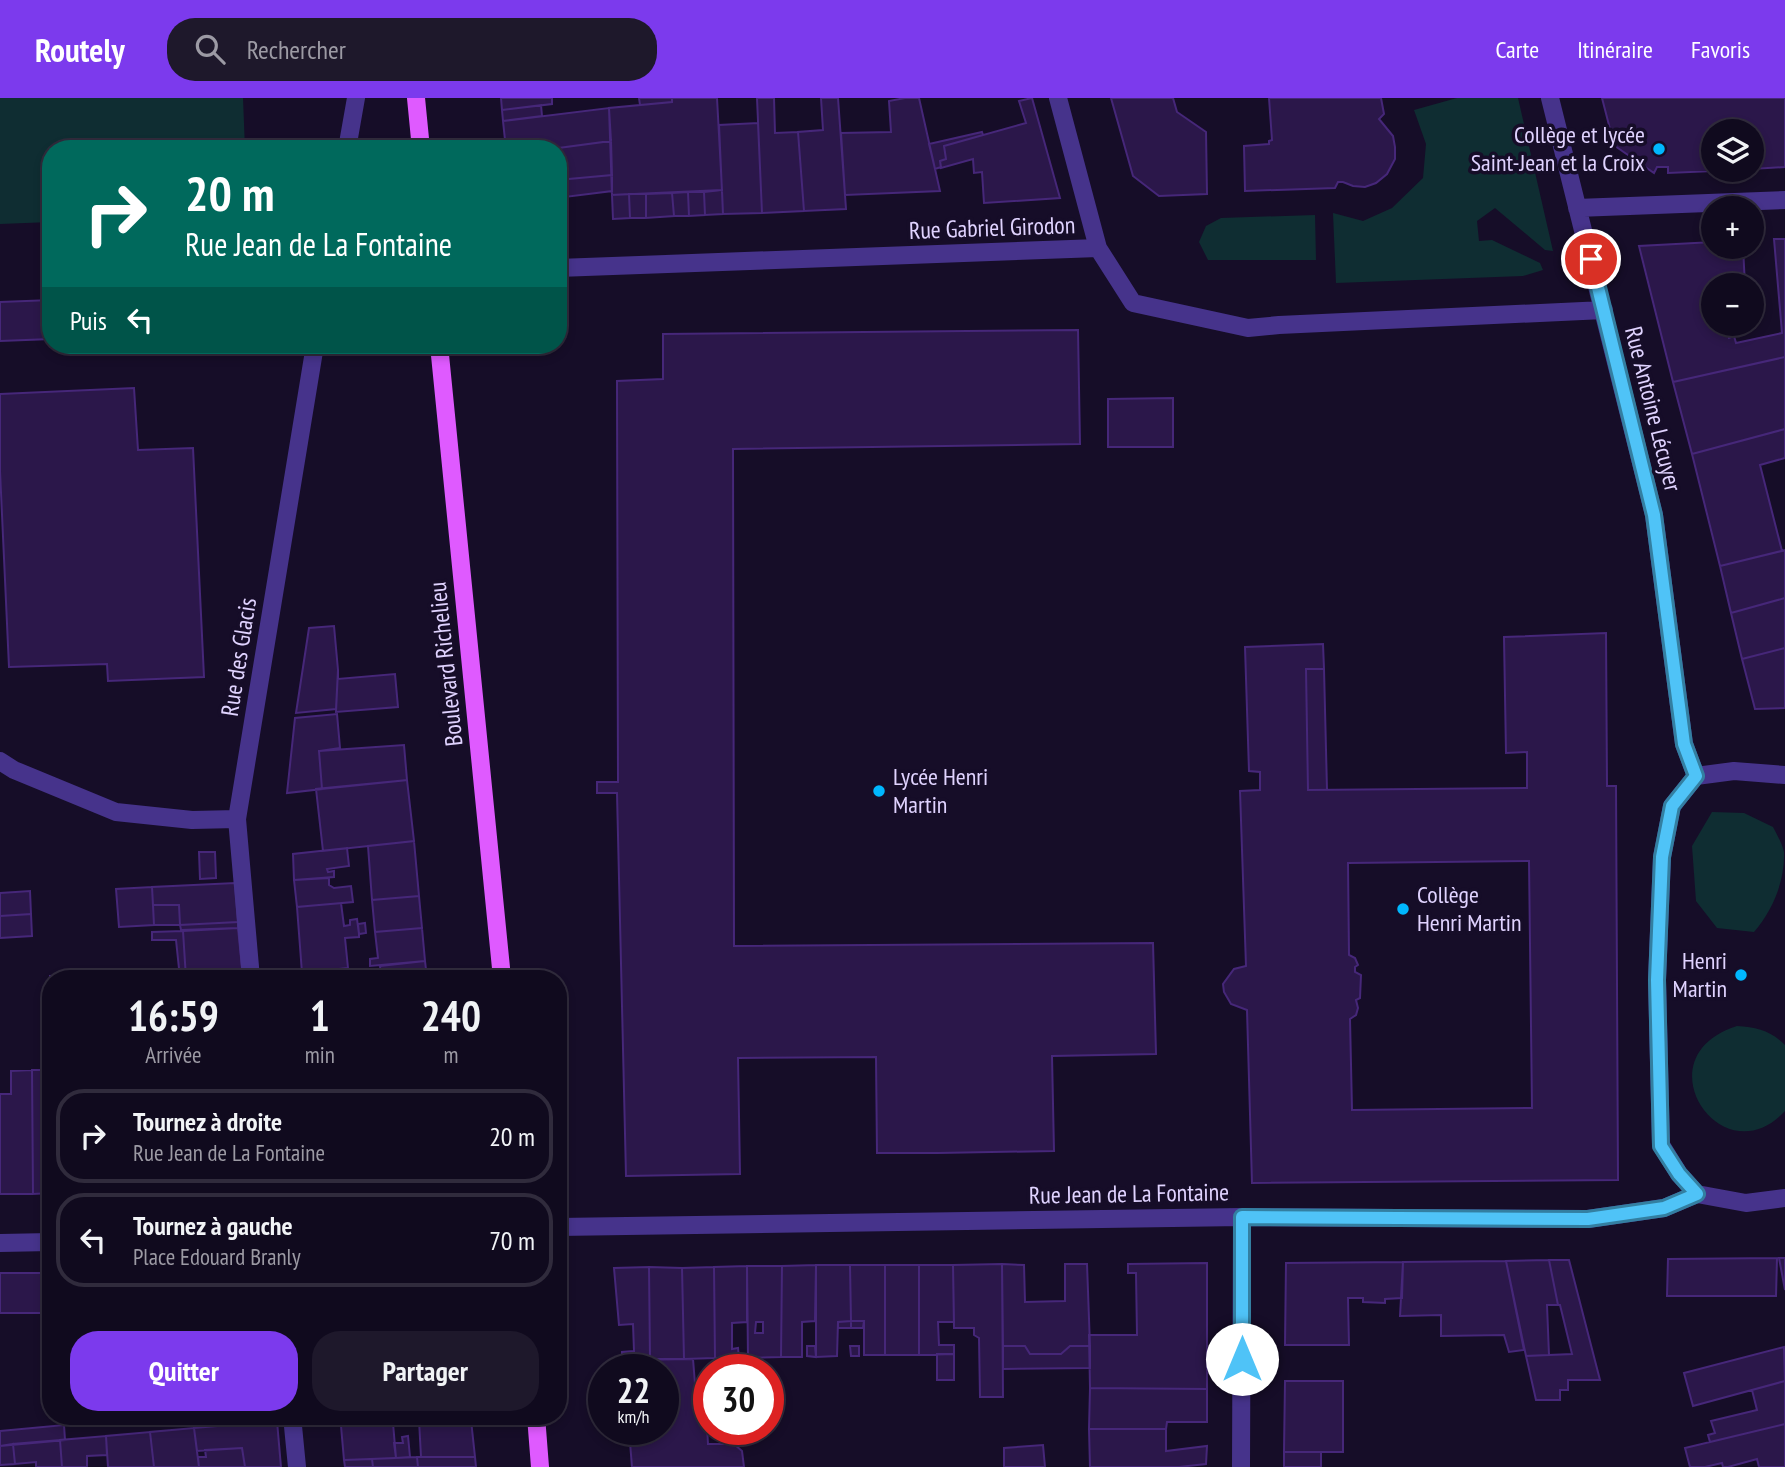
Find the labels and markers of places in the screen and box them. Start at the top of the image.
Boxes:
place label: Collège et lycée Saint-Jean et la Croix [1471,119,1645,178]
marker: Collège et lycée Saint-Jean et la Croix [1651,141,1667,157]
pin [1561,229,1621,289]
place label: Lycée Henri Martin [893,761,988,820]
marker: Lycée Henri Martin [871,783,887,799]
place label: Collège Henri Martin [1417,879,1522,938]
marker: Collège Henri Martin [1395,901,1411,917]
place label: Henri Martin [1673,945,1727,1004]
marker: Henri Martin [1733,967,1749,983]

